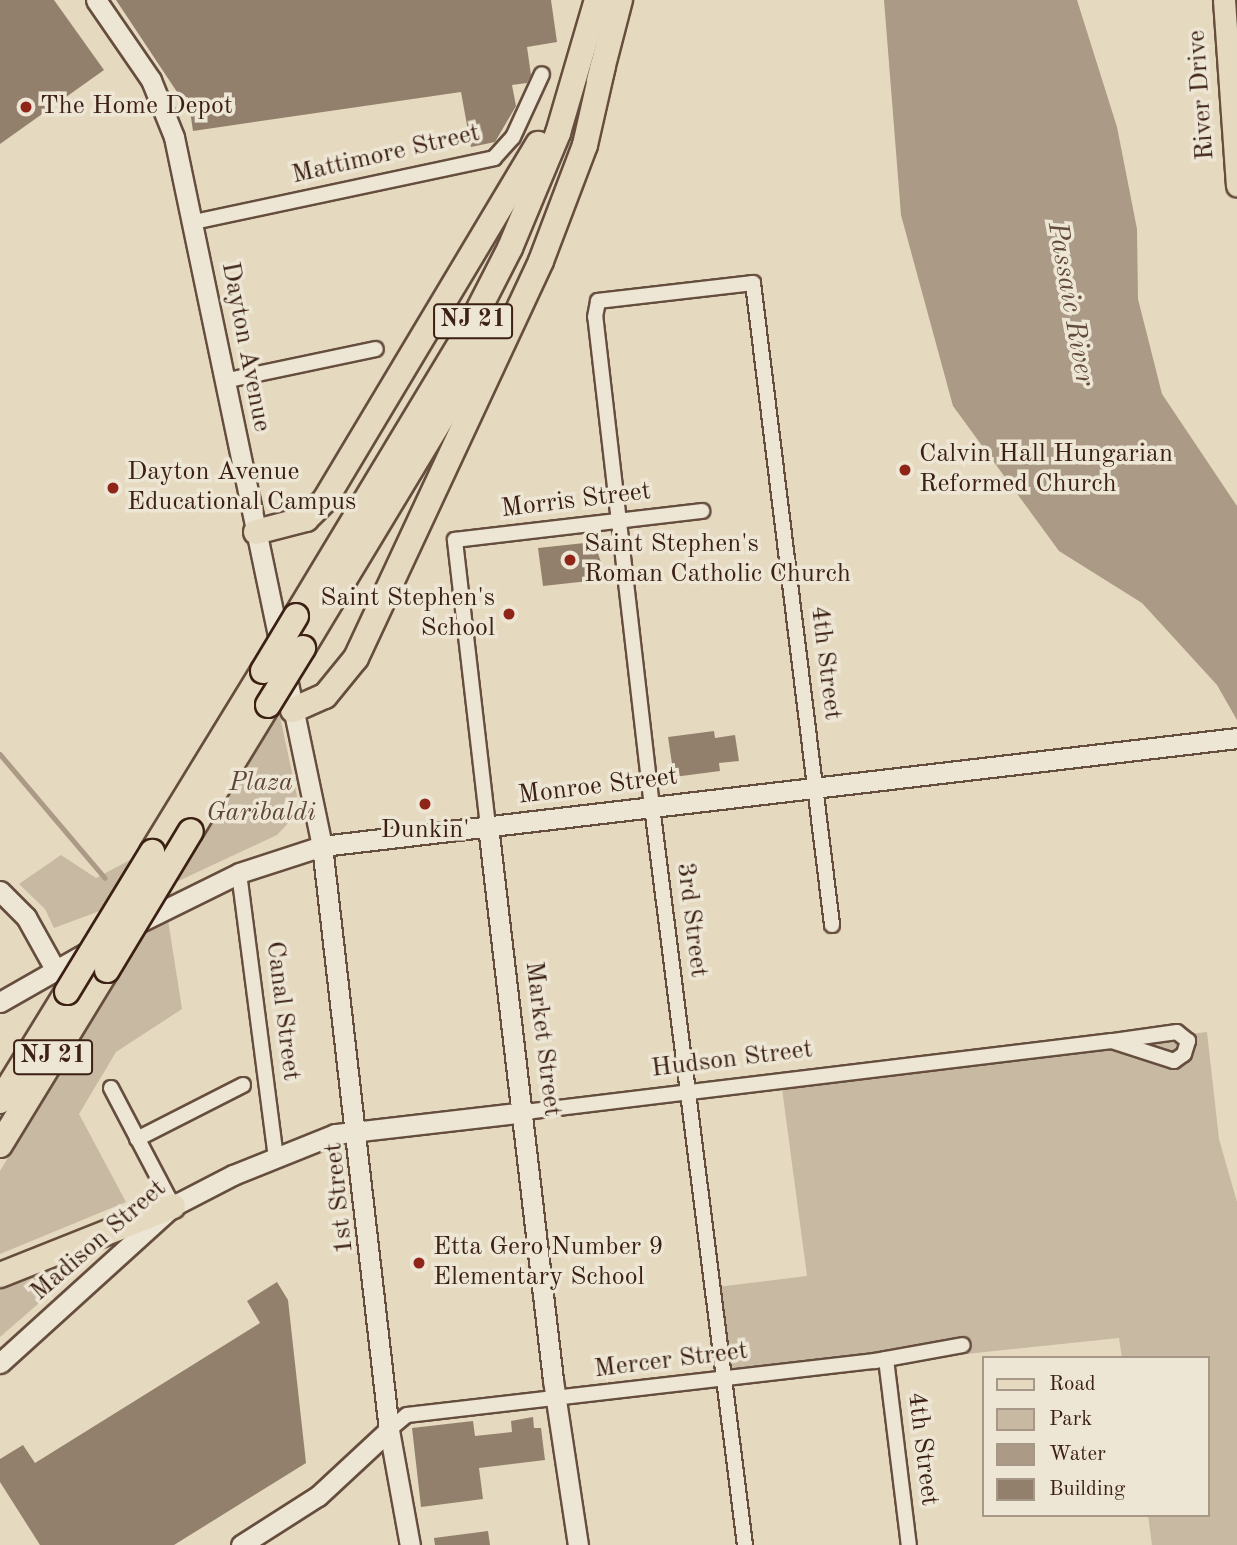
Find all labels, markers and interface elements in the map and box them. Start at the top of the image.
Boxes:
street label: River Drive [1182,29,1222,161]
place label: The Home Depot [40,91,233,123]
marker: The Home Depot [18,99,34,115]
street label: Mattimore Street [289,118,483,192]
water label: Passaic River [1039,219,1101,389]
street label: Dayton Avenue [213,259,277,435]
road number: NJ 21 [433,300,513,342]
place label: Calvin Hall Hungarian Reformed Church [919,439,1173,500]
place label: Dayton Avenue Educational Campus [127,457,356,518]
marker: Calvin Hall Hungarian Reformed Church [897,462,913,478]
street label: Morris Street [499,476,653,526]
marker: Dayton Avenue Educational Campus [105,480,121,496]
place label: Saint Stephen's Roman Catholic Church [584,529,851,590]
marker: Saint Stephen's Roman Catholic Church [562,552,578,568]
place label: Saint Stephen's School [320,583,495,644]
street label: 4th Street [803,604,847,722]
marker: Saint Stephen's School [501,606,517,622]
street label: Monroe Street [516,762,680,812]
park label: Plaza Garibaldi [206,768,316,830]
marker: Dunkin' [417,796,433,812]
place label: Dunkin' [380,815,470,847]
street label: 3rd Street [668,861,714,979]
street label: Canal Street [258,939,306,1083]
street label: Market Street [517,960,567,1118]
street label: Hudson Street [650,1035,814,1085]
road number: NJ 21 [13,1036,93,1078]
street label: 1st Street [319,1141,361,1255]
street label: Madison Street [25,1174,173,1308]
place label: Etta Gero Number 9 Elementary School [433,1232,664,1294]
marker: Etta Gero Number 9 Elementary School [411,1255,427,1271]
street label: Mercer Street [592,1336,750,1386]
legend [982,1356,1209,1517]
text: Road [1049,1374,1096,1395]
street label: 4th Street [900,1390,944,1508]
text: Park [1049,1409,1092,1430]
text: Water [1049,1444,1106,1465]
text: Building [1049,1479,1125,1500]

